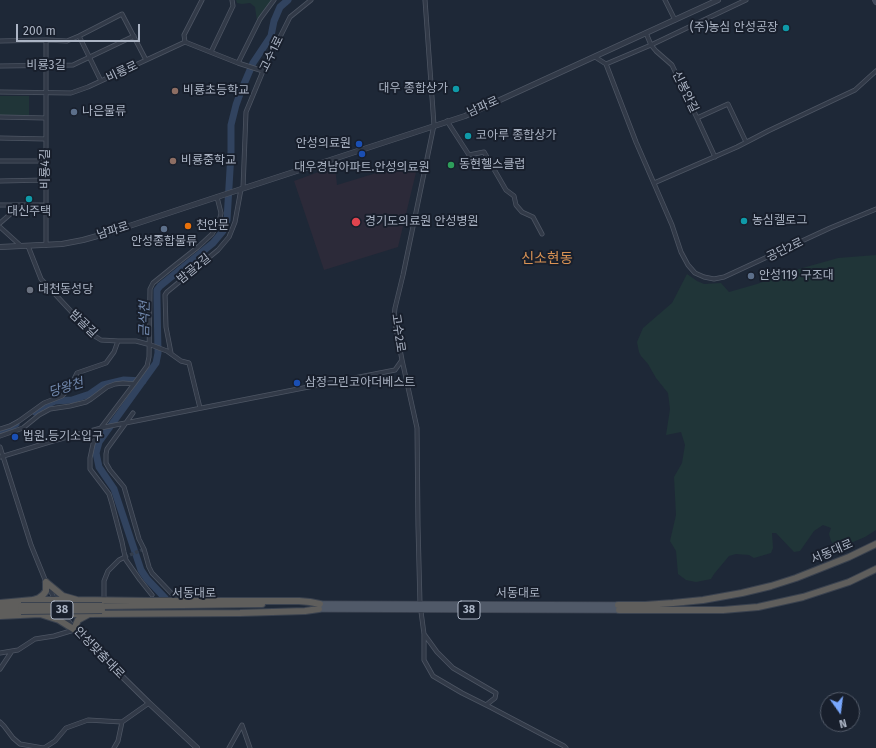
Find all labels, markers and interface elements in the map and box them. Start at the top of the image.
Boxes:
scale bar [18,16,142,42]
place label: (주)농심 안성공장 [690,21,778,35]
marker: (주)농심 안성공장 [781,23,791,33]
text: 200 m [23,24,56,38]
street label: 고수1로 [257,34,287,74]
street label: 비룡로 [104,58,140,86]
street label: 비룡3길 [26,59,66,73]
street label: 신봉안길 [669,69,701,115]
place label: 대우 종합상가 [379,82,448,96]
place label: 비룡초등학교 [183,84,249,98]
marker: 대우 종합상가 [451,84,461,94]
marker: 비룡초등학교 [170,86,180,96]
street label: 남파로 [465,94,501,120]
place label: 나은물류 [82,105,126,119]
marker: 나은물류 [69,107,79,117]
place label: 코아루 종합상가 [476,129,556,143]
marker: 코아루 종합상가 [463,131,473,141]
place label: 안성의료원 [296,137,351,151]
marker: 안성의료원 [354,139,364,149]
street label: 비룡4길 [39,149,53,189]
marker: 대우경남아파트.안성의료원 [357,149,367,159]
place label: 비룡중학교 [181,154,236,168]
marker: 비룡중학교 [168,156,178,166]
place label: 동현헬스클럽 [459,158,525,172]
marker: 동현헬스클럽 [446,160,456,170]
place label: 대우경남아파트.안성의료원 [294,161,430,175]
marker: 대신주택 [24,194,34,204]
place label: 대신주택 [7,205,51,219]
place label: 농심켈로그 [752,214,807,228]
place label: 경기도의료원 안성병원 [365,215,479,229]
marker: 경기도의료원 안성병원 [350,216,362,228]
marker: 농심켈로그 [739,216,749,226]
street label: 남파로 [95,219,131,243]
place label: 천안문 [196,219,229,233]
marker: 천안문 [183,221,193,231]
marker: 안성종합물류 [159,224,169,234]
place label: 안성종합물류 [131,235,197,249]
street label: 공단2로 [764,235,806,265]
street label: 밤골2길 [174,251,214,287]
district label: 신소현동 [521,251,573,267]
place label: 안성119 구조대 [759,269,834,283]
marker: 안성119 구조대 [746,271,756,281]
place label: 대천동성당 [38,283,93,297]
marker: 대천동성당 [25,285,35,295]
water label: 금석천 [137,301,153,337]
street label: 밤골길 [66,307,100,341]
street label: 고수2로 [388,313,408,353]
water label: 당왕천 [47,375,85,401]
place label: 삼정그린코아더베스트 [305,376,415,390]
marker: 삼정그린코아더베스트 [292,378,302,388]
place label: 법원.등기소입구 [23,430,103,444]
marker: 법원.등기소입구 [10,432,20,442]
street label: 서동대로 [809,537,855,567]
street label: 서동대로 [172,587,216,601]
street label: 서동대로 [496,587,540,601]
road number: 38 [51,601,73,619]
road number: 38 [458,601,480,619]
street label: 안성맞춤대로 [71,624,127,682]
north arrow [820,692,860,732]
text: N [838,716,848,730]

